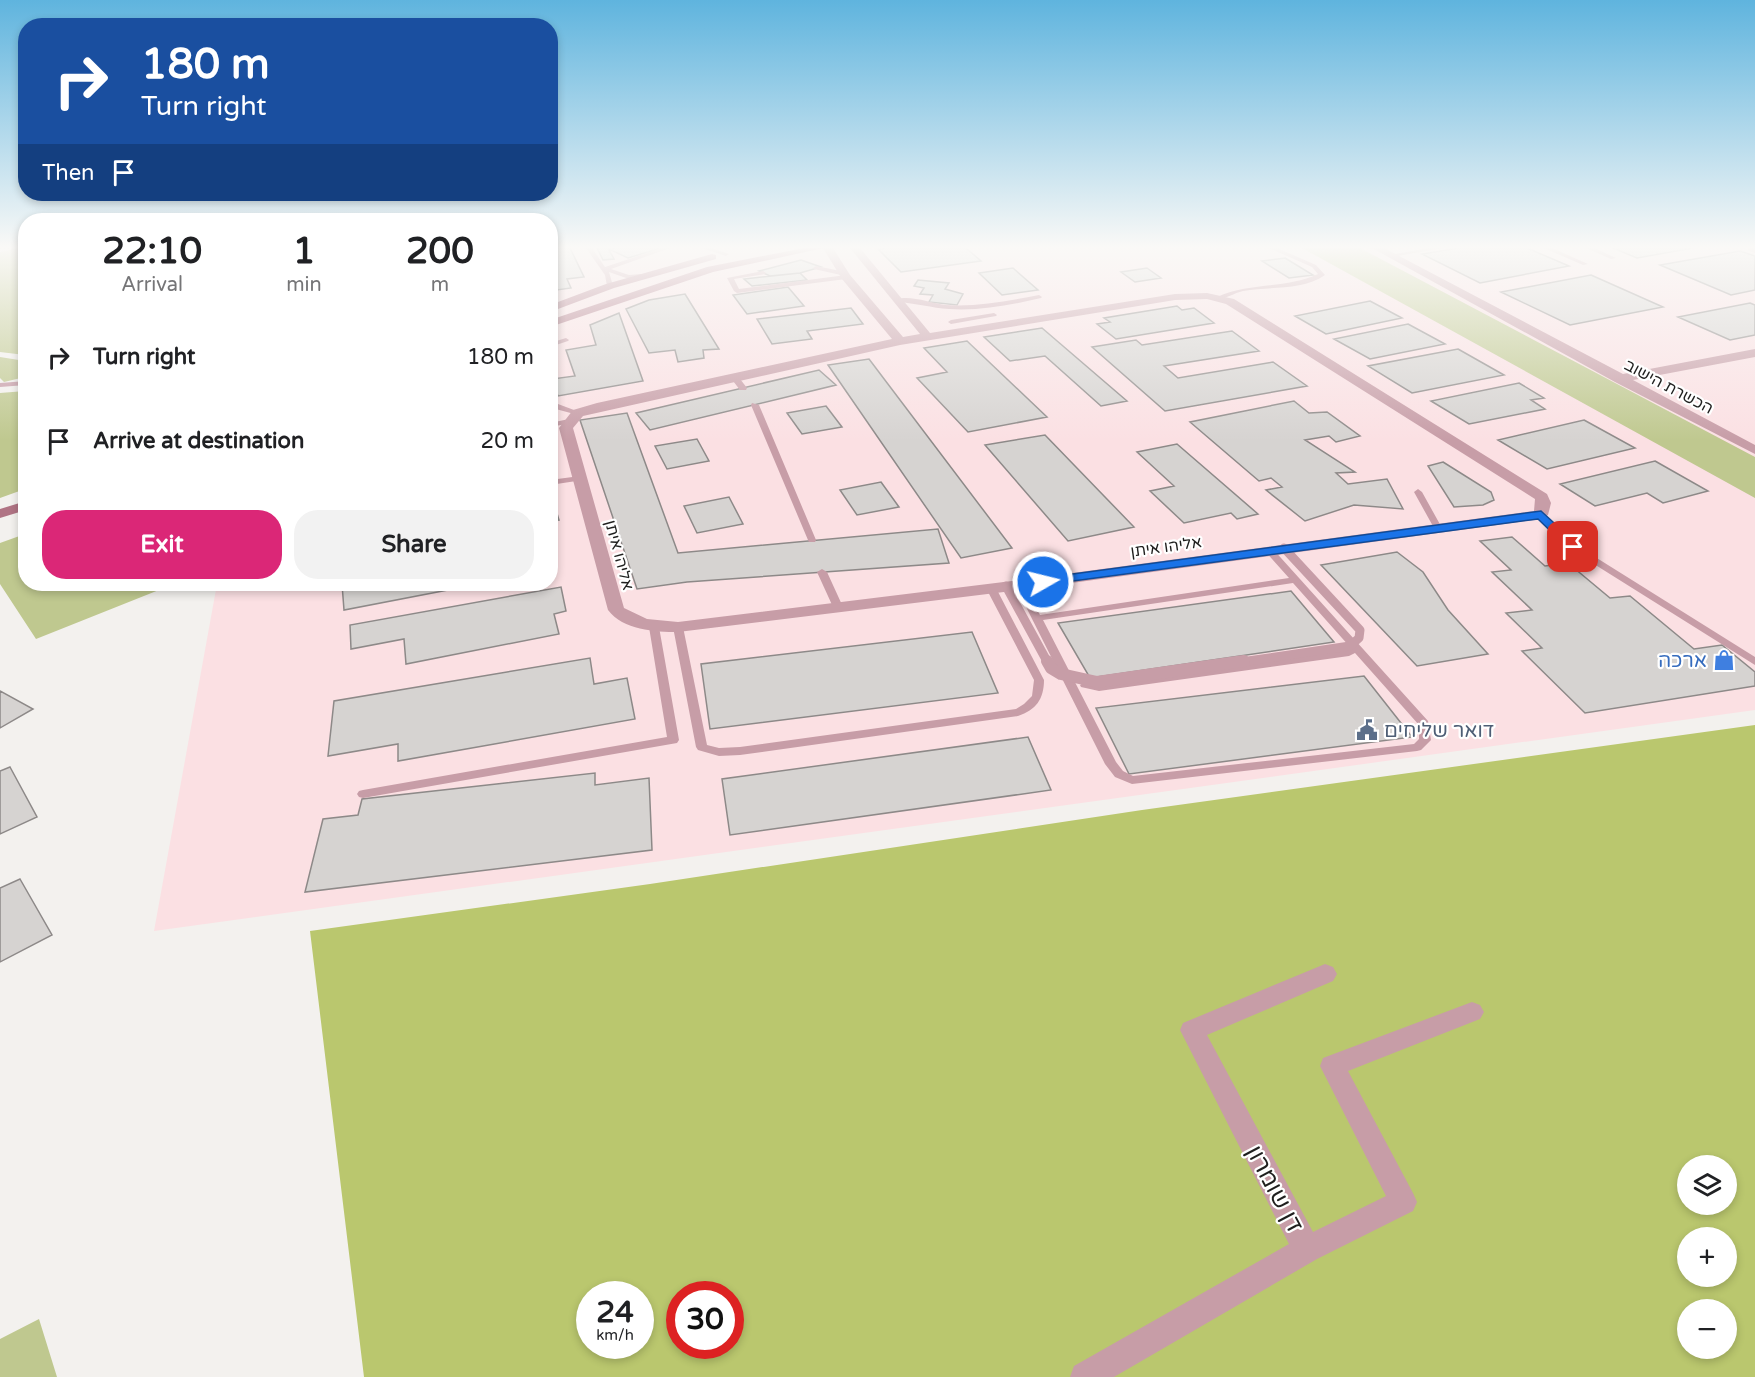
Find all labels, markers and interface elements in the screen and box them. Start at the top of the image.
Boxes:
text: 180 m [141,39,270,90]
icon: right [42,42,120,120]
text: Turn right [141,90,267,123]
icon: arrive [107,156,140,189]
text: Then [42,160,95,186]
text: 22:10 [102,230,202,273]
text: 1 [293,230,315,273]
text: 200 [406,230,474,273]
text: Arrival [121,273,183,297]
text: min [286,273,322,297]
text: m [431,273,449,297]
icon: right [42,341,75,374]
text: Turn right [93,344,195,370]
text: 180 m [467,344,534,370]
street label: הכשרת הישוב [1621,355,1717,419]
icon: arrive [42,425,75,458]
text: Arrive at destination [93,428,304,454]
text: 20 m [480,428,534,454]
button: Exit [42,510,282,579]
button: Share [294,510,534,579]
street label: אליהו איתן [600,518,638,593]
pin [1547,521,1598,572]
icon: arrive [1556,530,1589,563]
street label: אליהו איתן [1129,532,1203,562]
position arrow [1011,550,1075,614]
shop icon: ארכה [1712,648,1736,672]
place label: ארכה [1658,649,1707,673]
public building icon: דואר שליחים [1355,718,1379,742]
place label: דואר שליחים [1384,719,1495,743]
street label: דן שומרון [1239,1141,1310,1238]
map controls [1677,1155,1737,1359]
button: layers [1677,1155,1737,1215]
button: + [1677,1227,1737,1287]
speed limit sign: 30 [666,1281,744,1359]
text: 24 [596,1294,634,1331]
button: − [1677,1299,1737,1359]
text: km/h [596,1326,634,1344]

